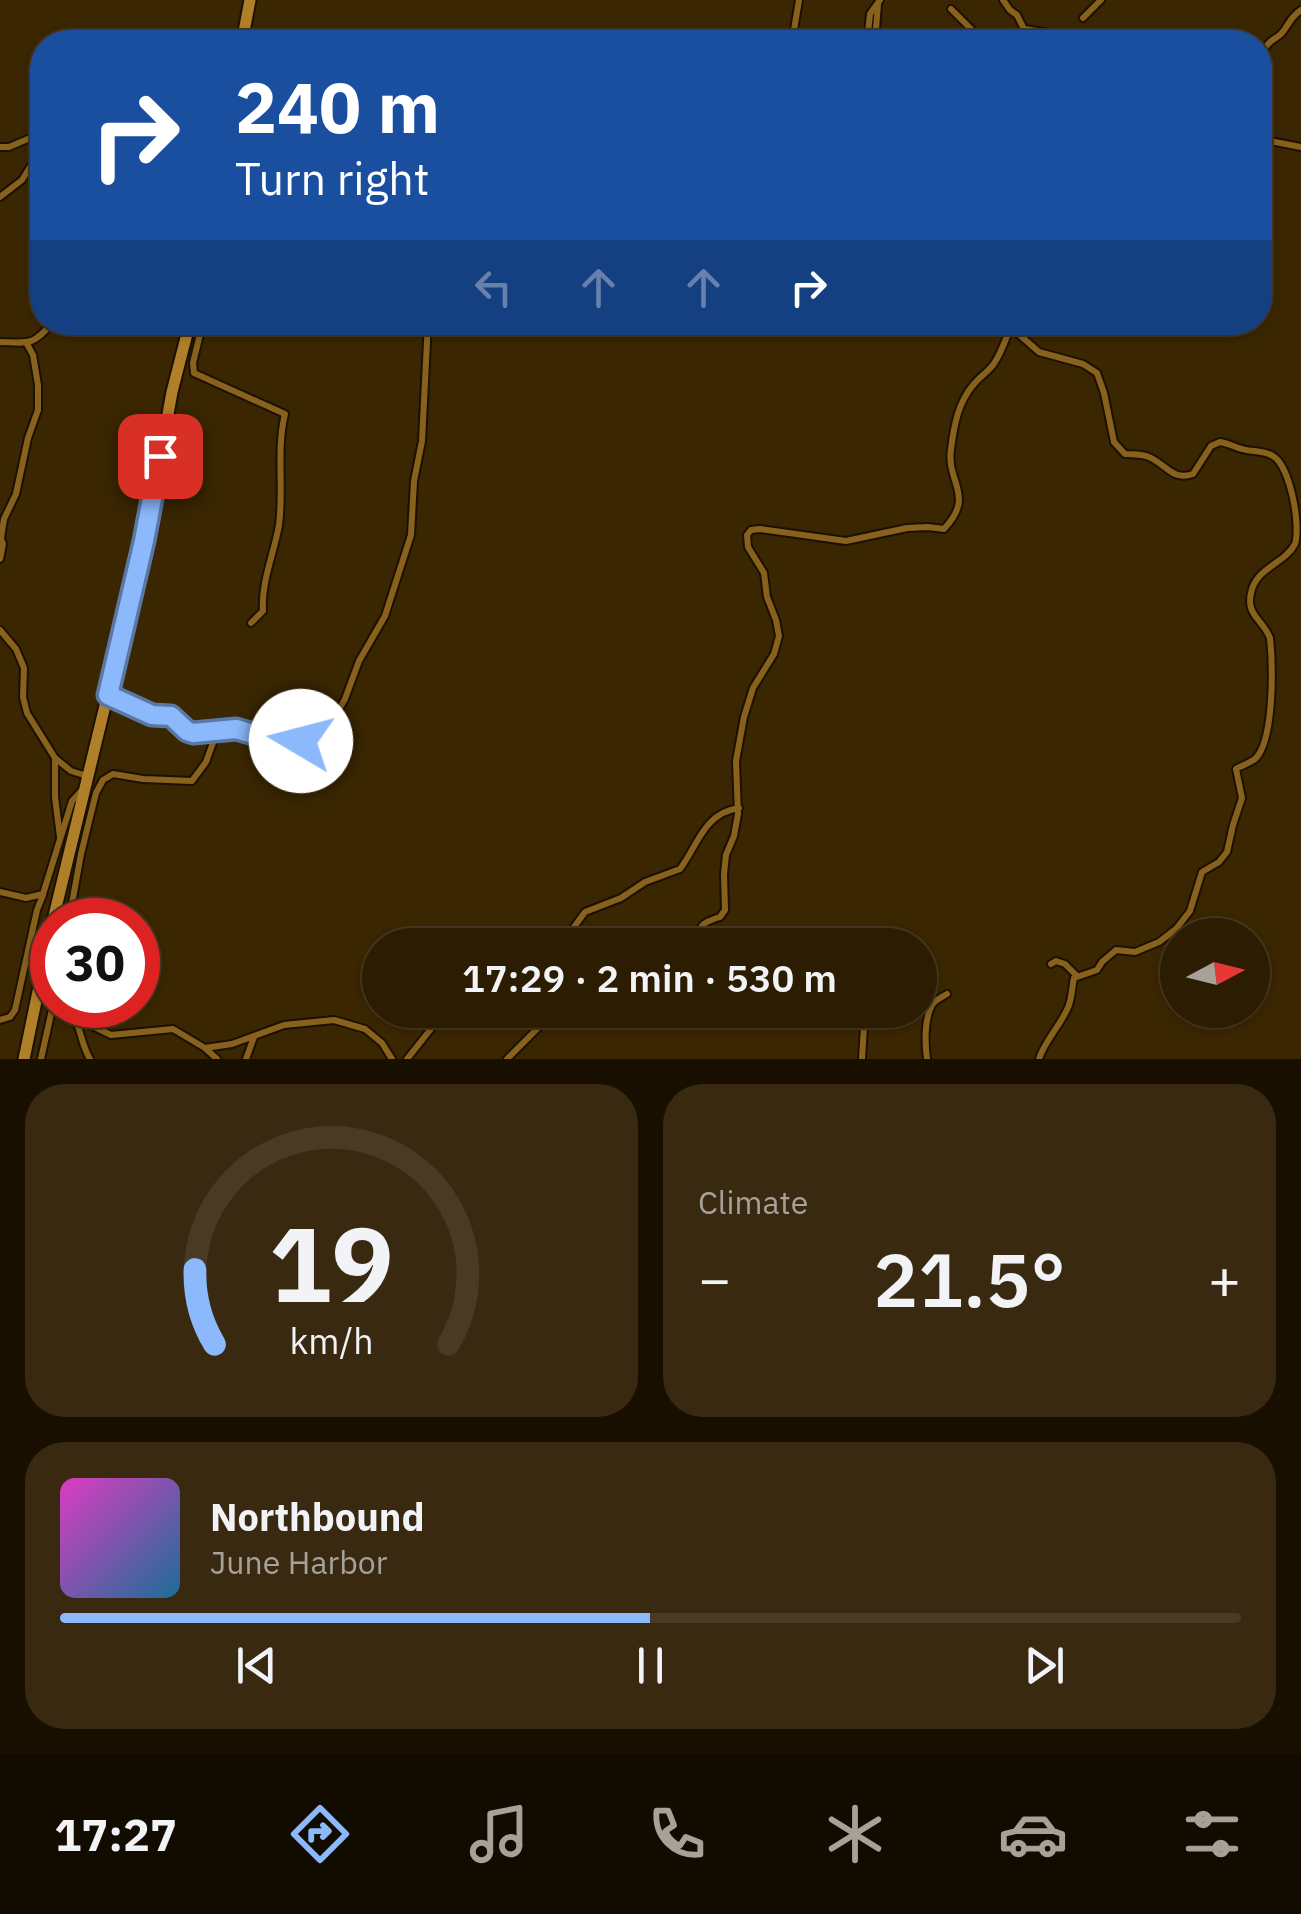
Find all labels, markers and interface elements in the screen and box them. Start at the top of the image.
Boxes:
text: 240 m [235,61,440,152]
icon: right [70,70,200,200]
text: Turn right [235,149,430,207]
icon: left [466,260,521,315]
icon: ahead [571,260,626,315]
icon: ahead [676,260,731,315]
icon: right [781,260,836,315]
pin [118,414,203,499]
icon: arrive [133,429,188,484]
position arrow [249,689,353,793]
speed limit sign: 30 [30,898,160,1028]
north arrow [1160,918,1270,1028]
map controls [1160,918,1270,1028]
text: 17:29 · 2 min · 530 m [462,953,837,1002]
text: Climate [698,1181,808,1223]
text: 19 [269,1195,394,1331]
text: 21.5° [873,1230,1066,1328]
text: − [698,1243,731,1314]
text: + [1208,1243,1241,1314]
text: km/h [289,1317,374,1364]
text: Northbound [210,1492,425,1541]
text: June Harbor [210,1541,387,1583]
icon: previous [229,1638,284,1693]
icon: pause [623,1638,678,1693]
icon: next [1017,1638,1072,1693]
icon: directions [285,1799,355,1869]
icon: music [464,1799,534,1869]
icon: phone [642,1799,712,1869]
icon: climate [820,1799,890,1869]
icon: car [998,1799,1068,1869]
icon: filters [1177,1799,1247,1869]
text: 17:27 [54,1805,177,1863]

